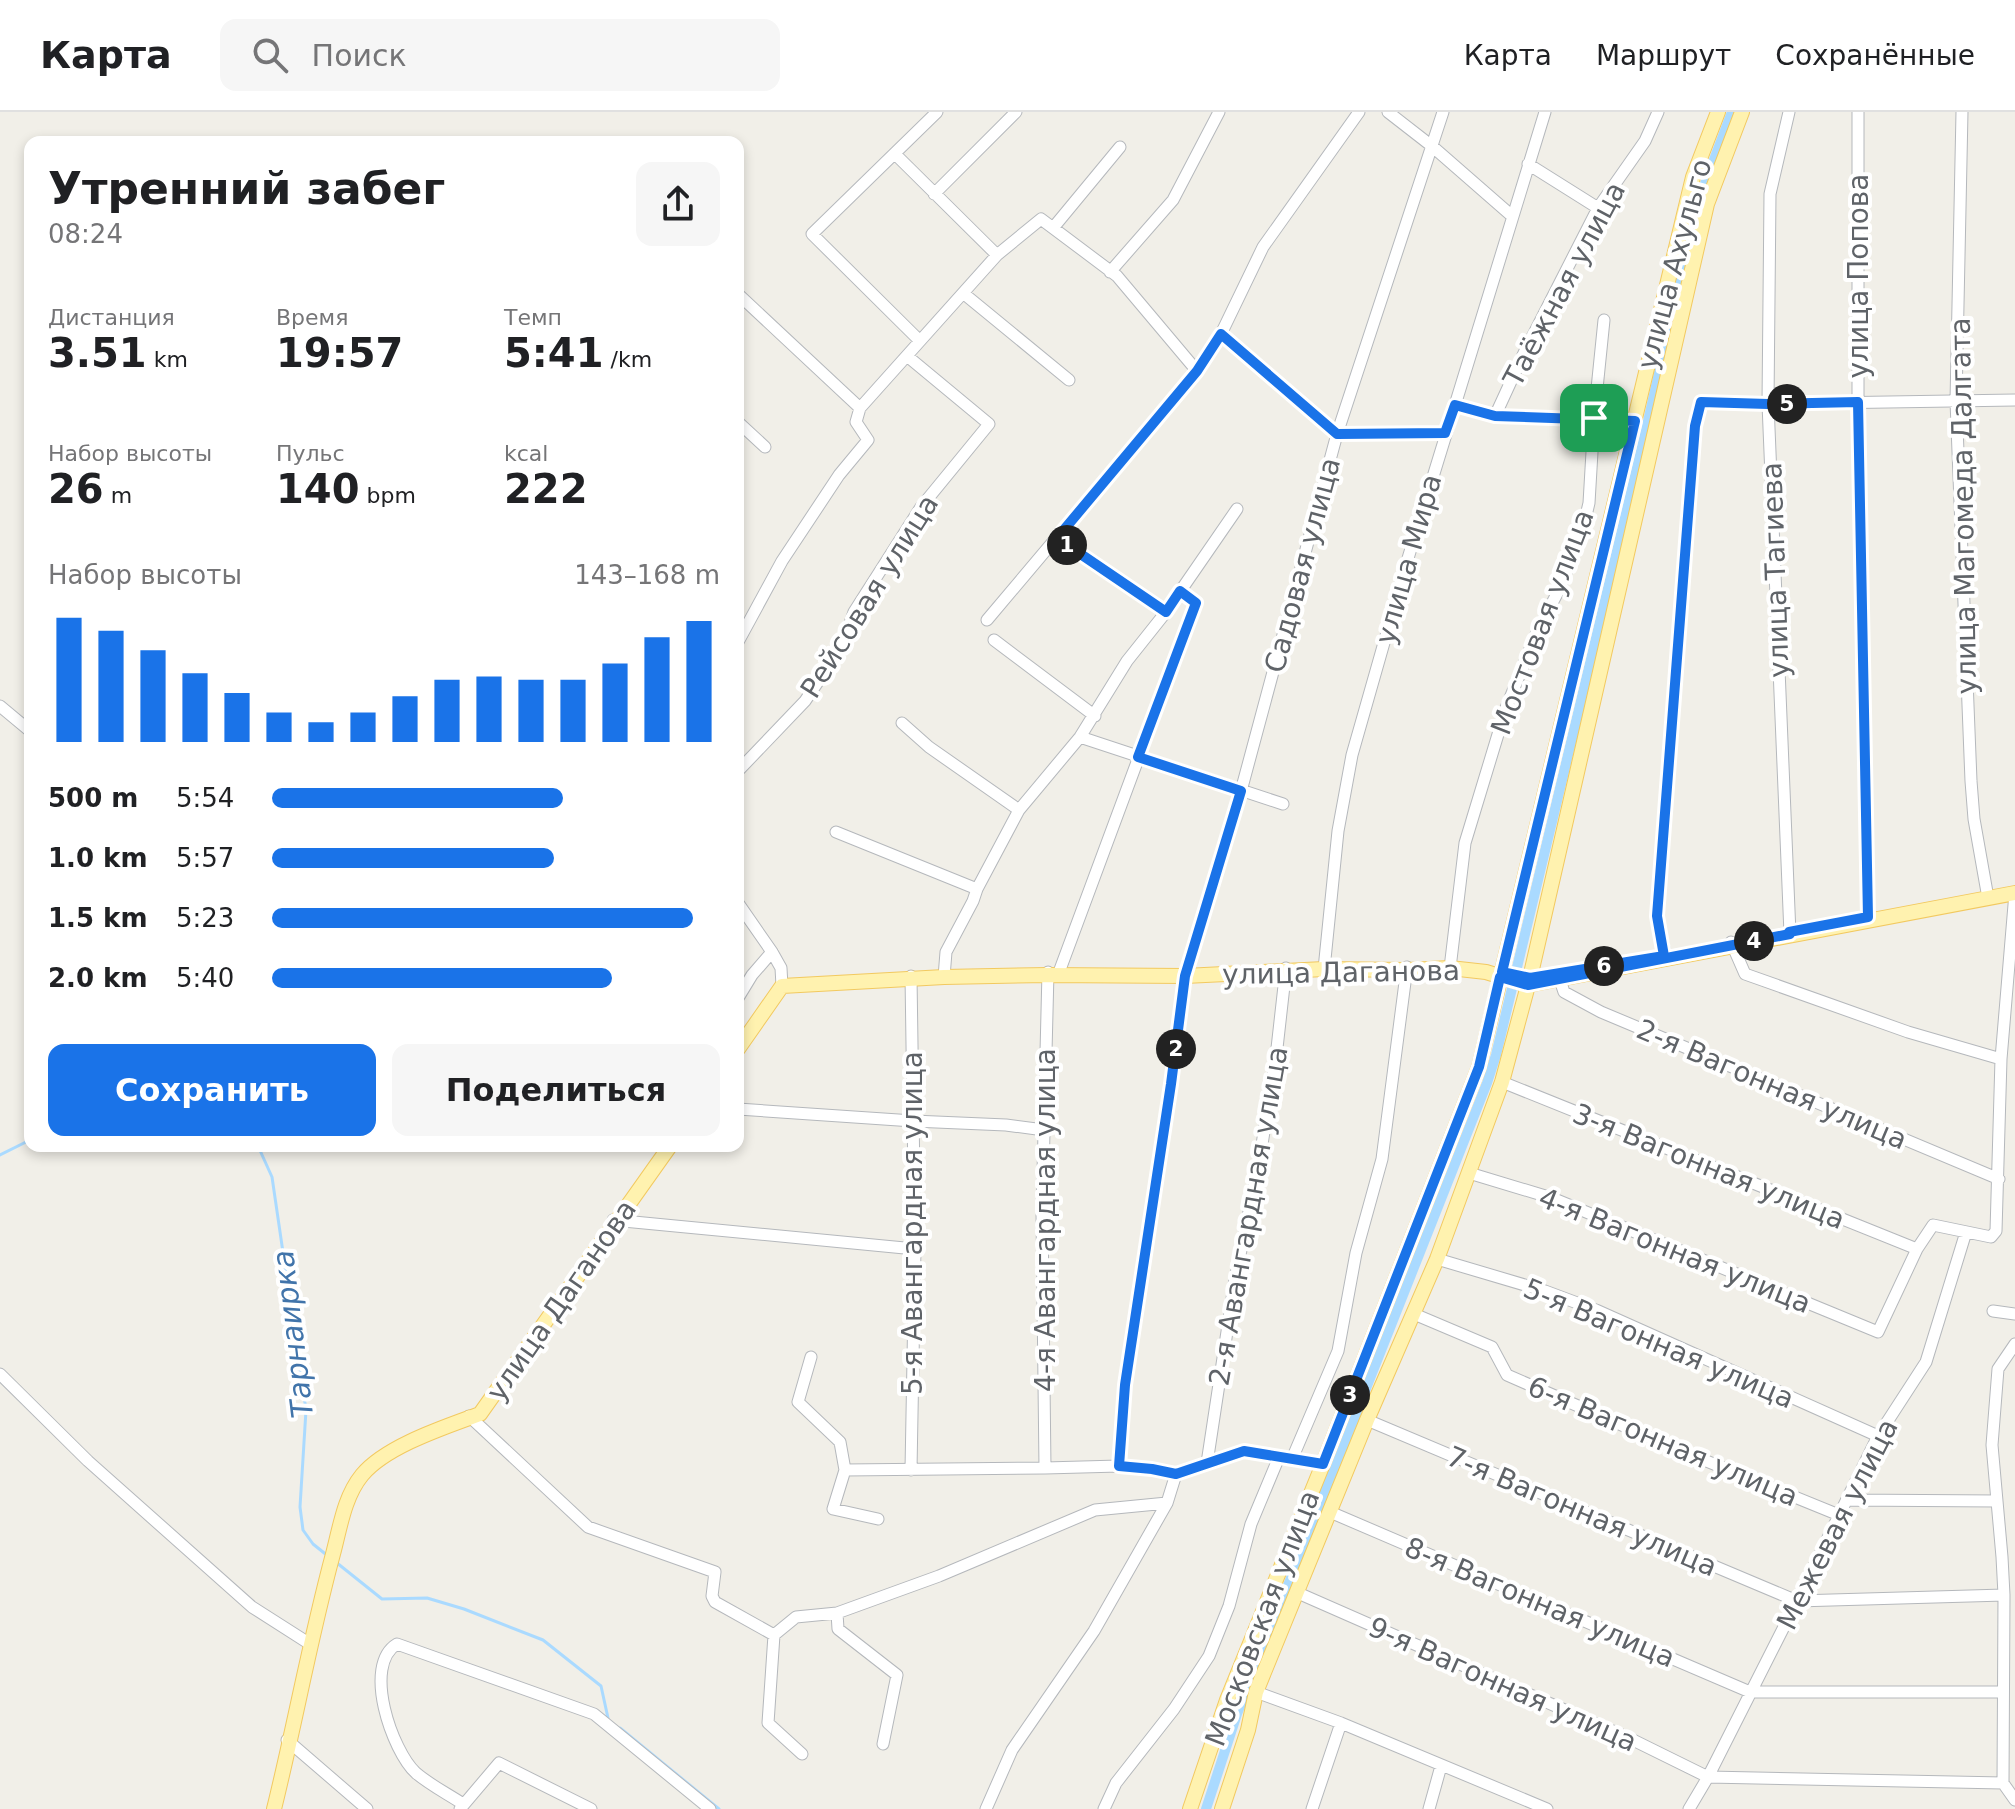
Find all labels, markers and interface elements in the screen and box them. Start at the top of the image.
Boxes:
search box [220,19,780,91]
text: Карта [40,33,172,77]
icon: search [248,33,292,77]
text: Поиск [312,38,407,73]
text: Карта [1464,39,1552,72]
text: Маршрут [1596,39,1731,72]
text: Сохранённые [1775,39,1975,72]
street label: улица Ахульго [1631,155,1718,373]
button: share [636,162,720,246]
text: Утренний забег [48,163,445,214]
street label: улица Попова [1842,173,1875,379]
street label: Таёжная улица [1496,176,1632,393]
text: 08:24 [48,219,123,249]
text: Дистанция [48,305,175,330]
text: Время [276,305,348,330]
text: Темп [504,305,562,330]
street label: улица Магомеда Далгата [1944,317,1983,695]
text: 3.51 [48,330,147,376]
text: 19:57 [276,330,403,376]
text: 5:41 [504,330,604,376]
text: km [147,347,188,372]
text: /km [604,347,652,372]
pin [1560,384,1628,452]
pin: 5 [1767,384,1807,424]
text: 5 [1779,391,1795,416]
icon: arrive [1572,396,1616,440]
text: Набор высоты [48,441,212,466]
text: Пульс [276,441,345,466]
text: kcal [504,441,548,466]
street label: Садовая улица [1258,454,1347,676]
street label: улица Тагиева [1755,462,1796,678]
text: 26 [48,466,104,512]
text: 140 [276,466,360,512]
text: 222 [504,466,588,512]
street label: улица Мира [1368,470,1448,648]
text: m [104,483,132,508]
text: bpm [360,483,416,508]
street label: Рейсовая улица [794,489,945,704]
street label: Мостовая улица [1484,505,1601,739]
pin: 1 [1047,525,1087,565]
text: 1 [1059,532,1075,557]
text: Набор высоты [48,560,242,590]
text: 143–168 m [574,560,720,590]
text: 500 m [48,783,138,813]
text: 5:54 [176,783,234,813]
text: 1.0 km [48,843,148,873]
text: 5:57 [176,843,234,873]
text: 1.5 km [48,903,148,933]
text: 5:23 [176,903,234,933]
pin: 4 [1734,921,1774,961]
text: 4 [1746,928,1762,953]
pin: 6 [1584,946,1624,986]
text: 6 [1596,953,1612,978]
street label: улица Даганова [1222,954,1460,991]
text: 2.0 km [48,963,148,993]
text: 5:40 [176,963,234,993]
street label: 2-я Вагонная улица [1632,1013,1912,1156]
pin: 2 [1156,1029,1196,1069]
text: 2 [1168,1036,1184,1061]
button: Сохранить [48,1044,376,1136]
button: Поделиться [392,1044,720,1136]
street label: 2-я Авангардная улица [1202,1044,1295,1388]
street label: 4-я Авангардная улица [1029,1048,1062,1392]
street label: 5-я Авангардная улица [896,1051,929,1395]
street label: 3-я Вагонная улица [1568,1097,1850,1236]
street label: 4-я Вагонная улица [1534,1181,1816,1320]
street label: улица Даганова [480,1193,643,1407]
water label: Тарнаирка [265,1248,320,1420]
street label: 5-я Вагонная улица [1519,1272,1799,1415]
street label: 6-я Вагонная улица [1523,1370,1803,1513]
pin: 3 [1330,1375,1370,1415]
text: 3 [1342,1382,1358,1407]
street label: Межевая улица [1770,1413,1905,1635]
street label: 7-я Вагонная улица [1442,1440,1722,1583]
street label: Московская улица [1198,1486,1326,1751]
street label: 8-я Вагонная улица [1400,1531,1680,1674]
street label: 9-я Вагонная улица [1363,1610,1642,1759]

